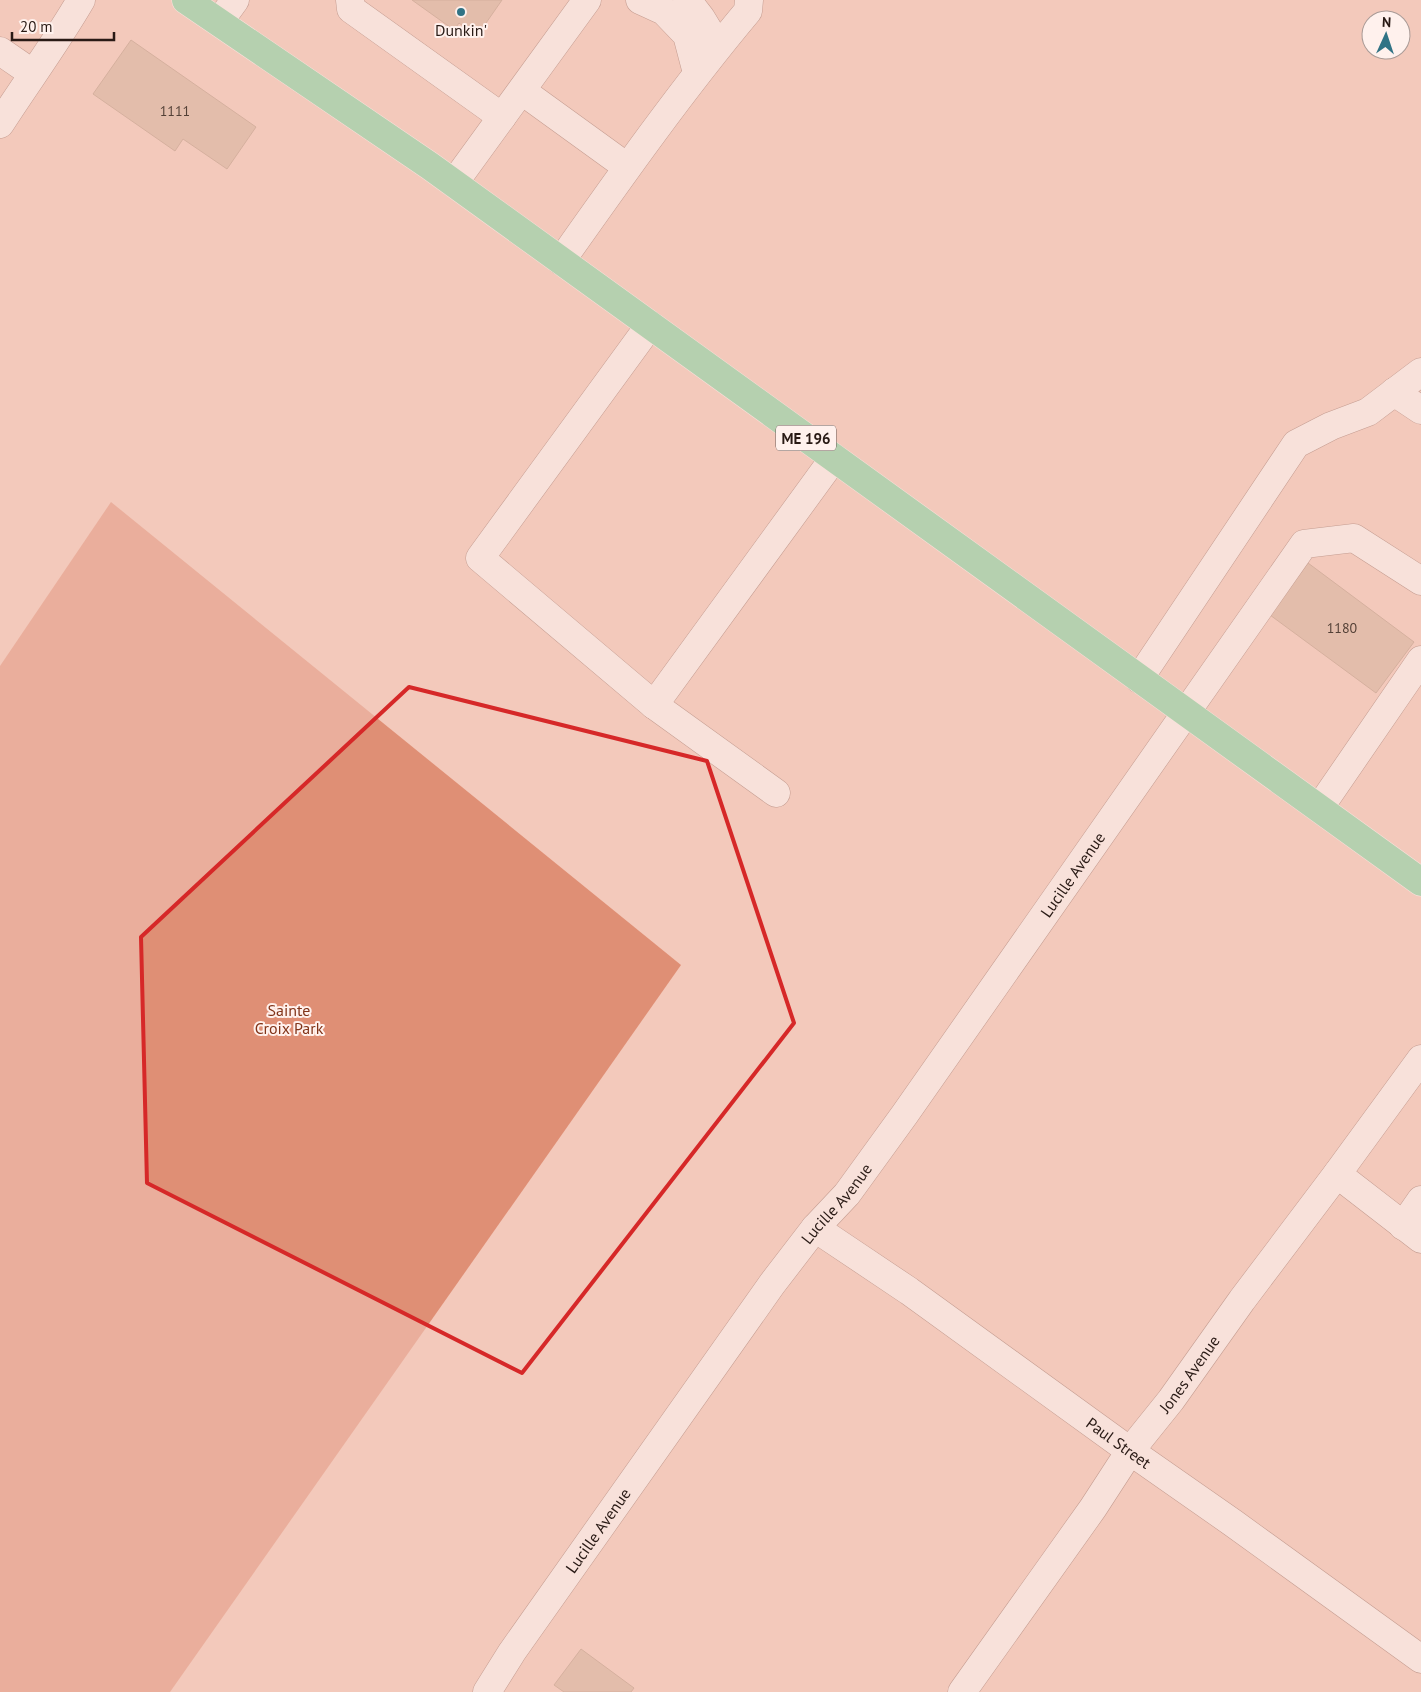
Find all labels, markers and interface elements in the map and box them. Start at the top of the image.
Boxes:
marker: Dunkin' [455,6,467,18]
scale bar [12,10,115,42]
north arrow [1361,10,1411,60]
text: N [1382,13,1392,31]
text: 20 m [20,17,53,36]
place label: Dunkin' [435,20,487,40]
house number: 1111 [160,102,190,120]
road number: ME 196 [776,426,836,450]
house number: 1180 [1327,619,1358,637]
street label: Lucille Avenue [1036,828,1109,921]
park label: Sainte Croix Park [255,1000,324,1038]
street label: Lucille Avenue [797,1159,876,1248]
street label: Jones Avenue [1154,1331,1224,1418]
street label: Paul Street [1082,1413,1155,1473]
street label: Lucille Avenue [561,1484,635,1577]

